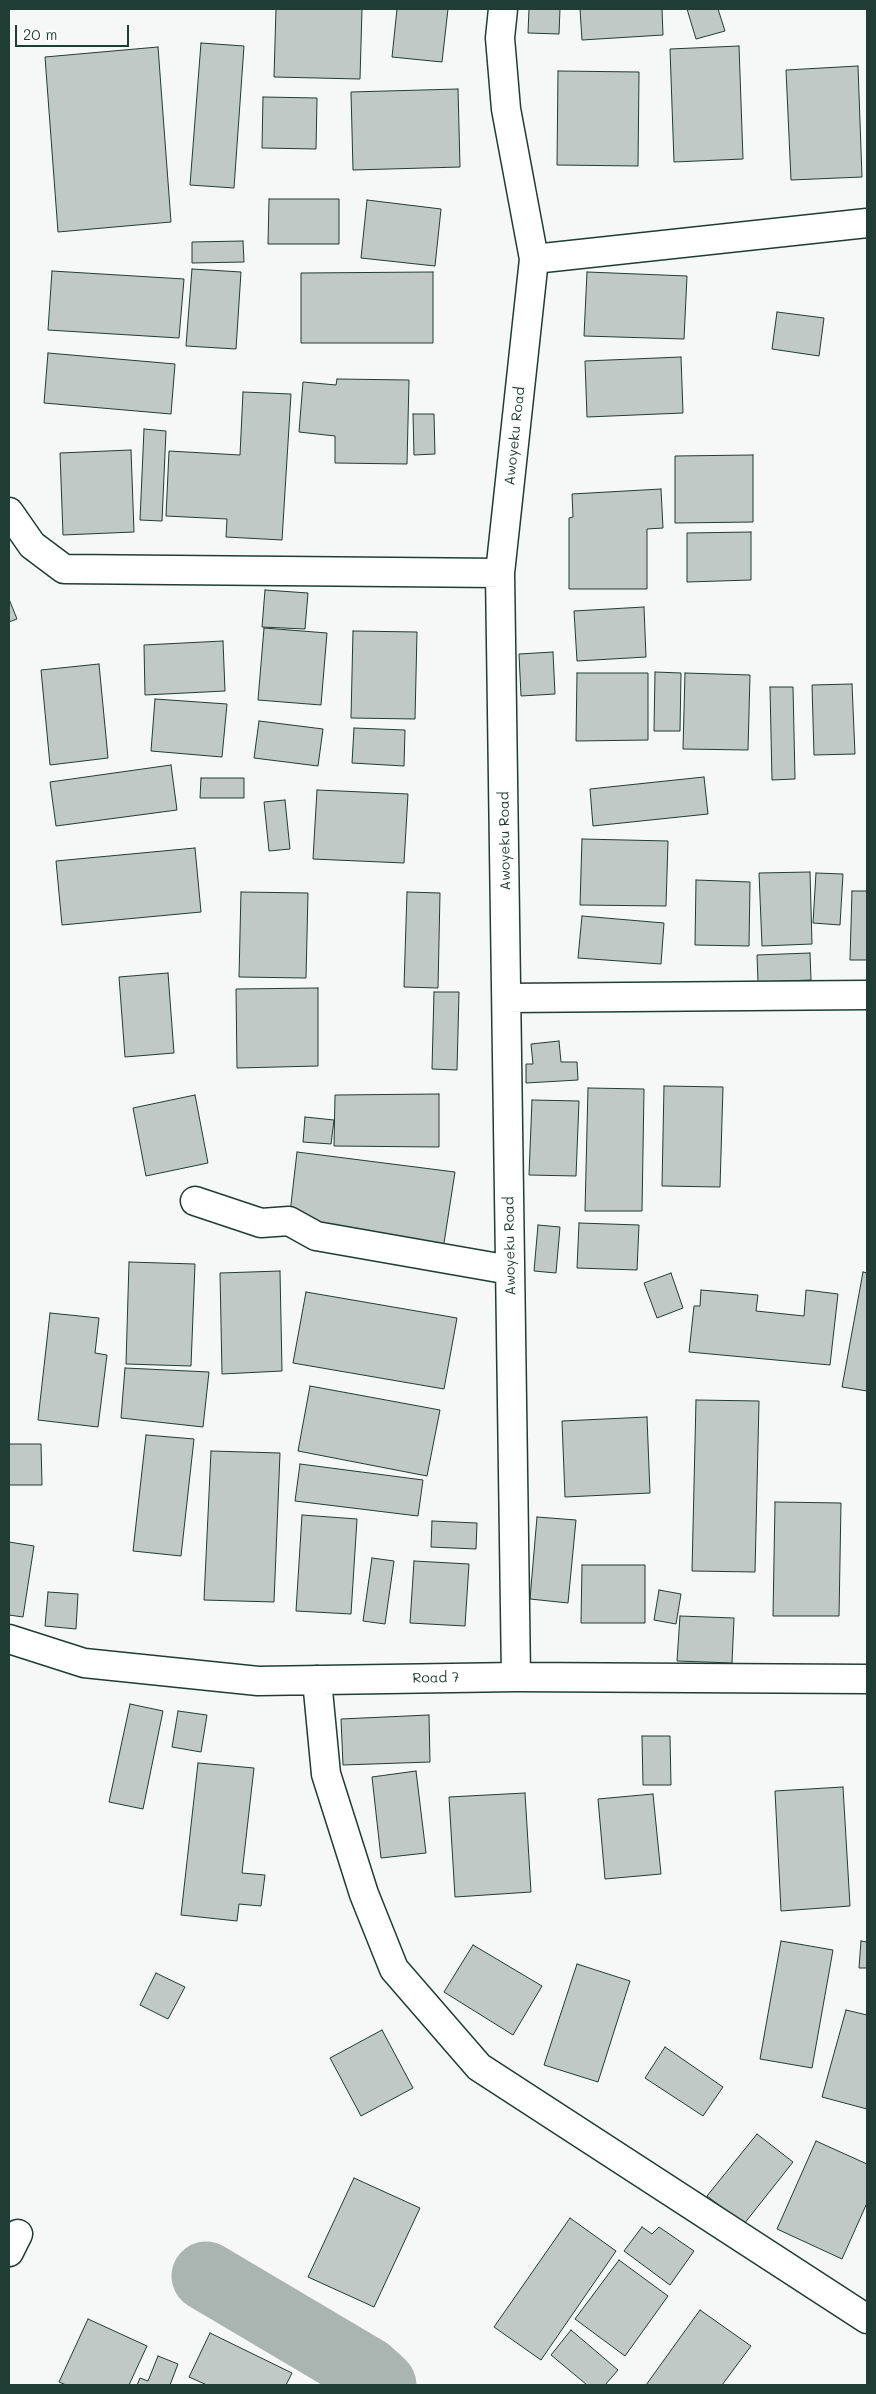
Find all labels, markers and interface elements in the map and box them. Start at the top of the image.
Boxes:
scale bar [18,15,131,47]
text: 20 m [23,24,57,44]
street label: Awoyeku Road [501,386,529,486]
street label: Awoyeku Road [496,791,514,891]
street label: Awoyeku Road [501,1196,519,1296]
street label: Road 7 [412,1669,460,1687]

